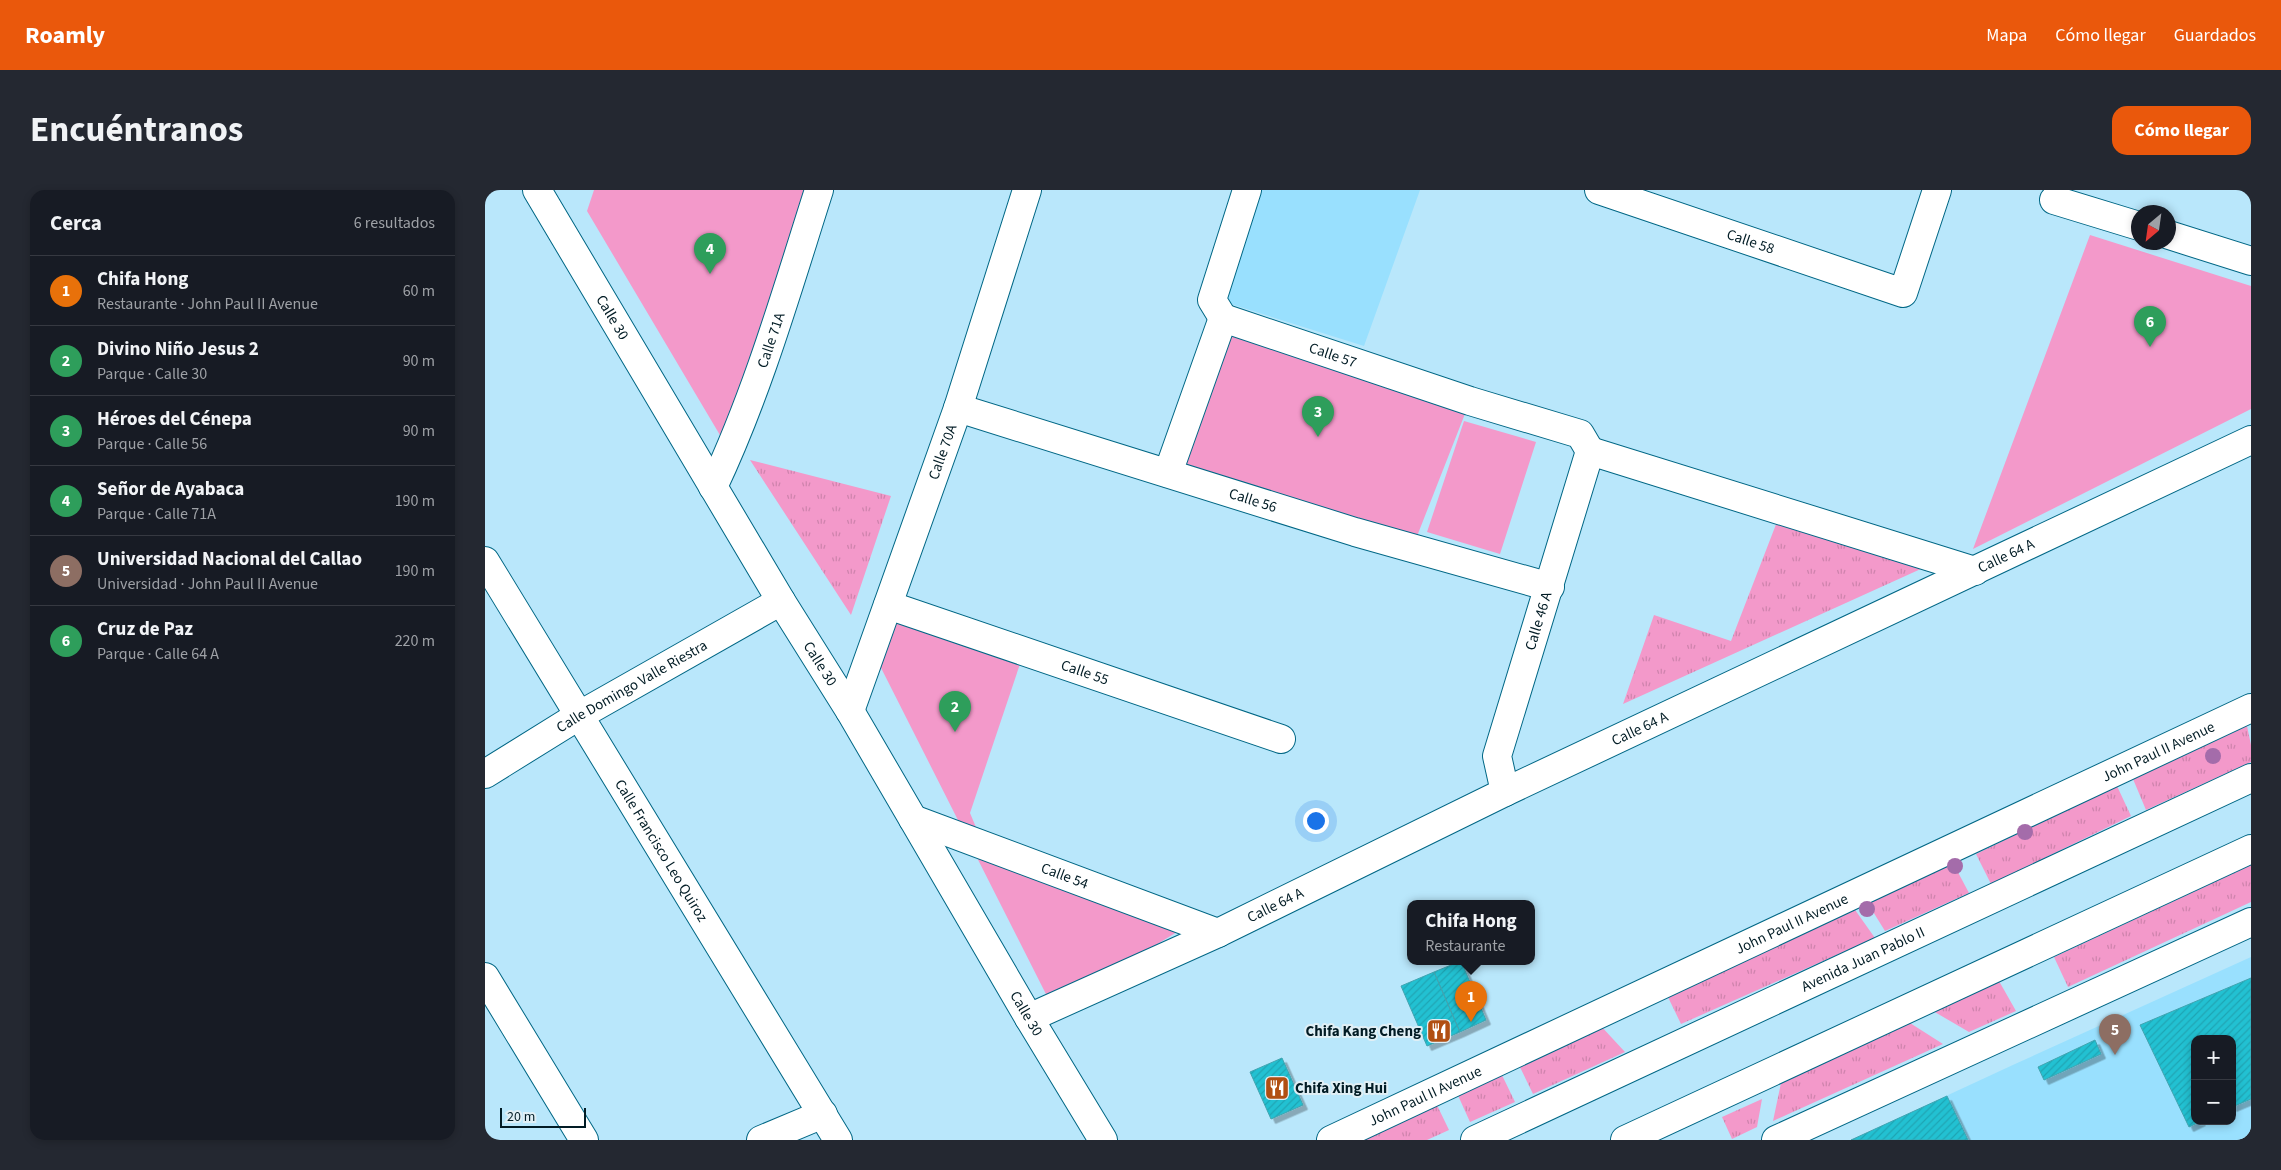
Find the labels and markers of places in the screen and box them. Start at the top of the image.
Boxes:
pin: 4 [694,233,726,274]
pin: 6 [2134,306,2166,347]
pin: 3 [1302,396,1334,437]
pin: 2 [939,691,971,732]
pin: 1 [1455,981,1487,1022]
pin: 5 [2099,1014,2131,1055]
restaurant icon: Chifa Kang Cheng [1426,1018,1452,1044]
place label: Chifa Kang Cheng [1305,1021,1421,1042]
restaurant icon: Chifa Xing Hui [1264,1075,1290,1101]
place label: Chifa Xing Hui [1295,1078,1387,1099]

